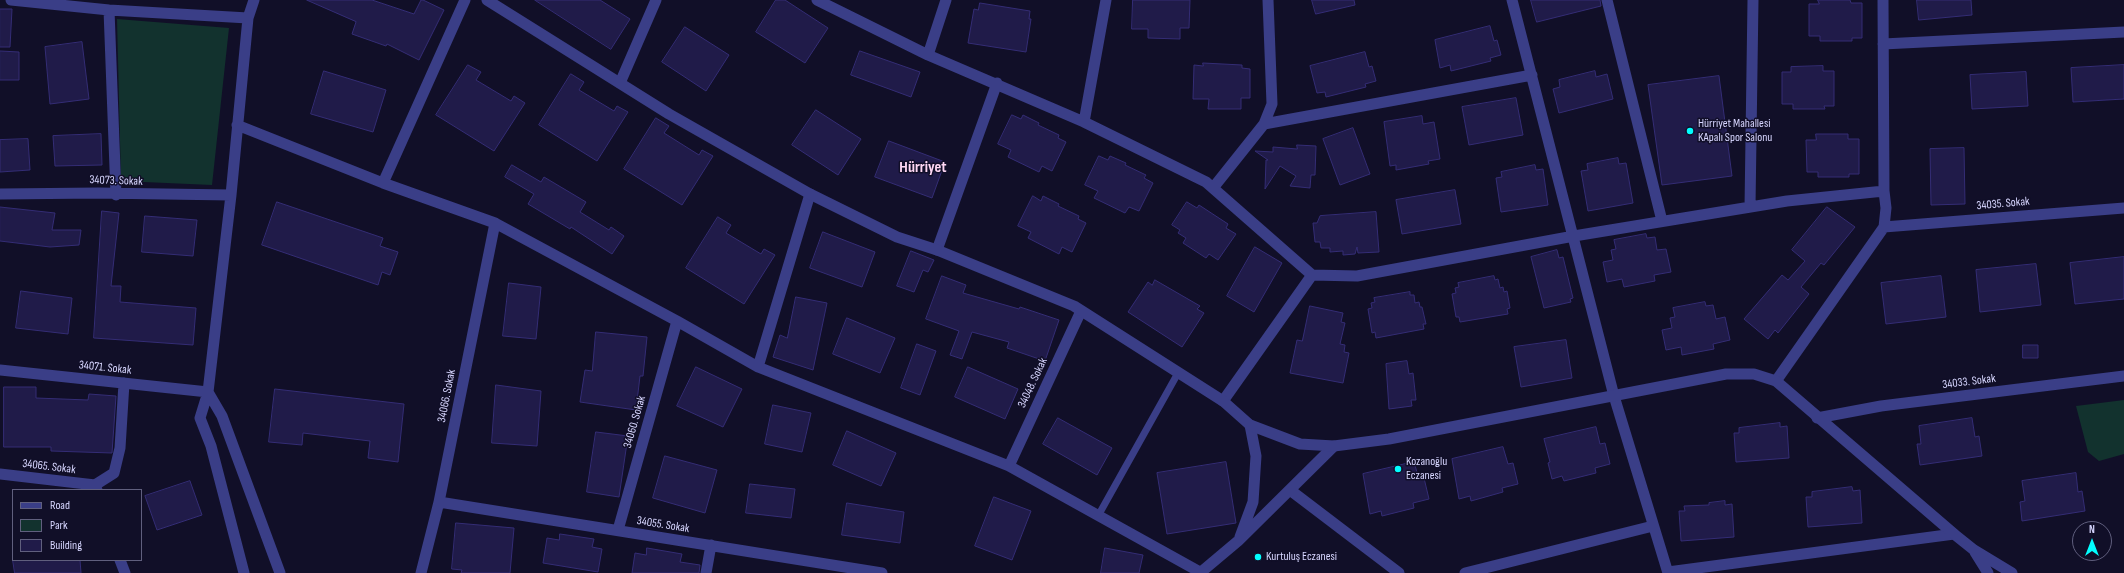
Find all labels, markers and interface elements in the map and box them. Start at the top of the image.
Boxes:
place label: Hürriyet Mahallesi KApalı Spor Salonu [1698,117,1772,145]
marker: Hürriyet Mahallesi KApalı Spor Salonu [1685,126,1695,136]
district label: Hürriyet [899,158,947,178]
street label: 34073. Sokak [89,173,143,189]
street label: 34035. Sokak [1976,195,2030,213]
street label: 34048. Sokak [1015,356,1051,410]
street label: 34071. Sokak [78,358,132,378]
street label: 34066. Sokak [435,368,459,424]
street label: 34033. Sokak [1942,372,1996,392]
street label: 34060. Sokak [621,394,649,450]
place label: Kozanoğlu Eczanesi [1406,455,1447,483]
street label: 34065. Sokak [22,457,76,477]
marker: Kozanoğlu Eczanesi [1393,464,1403,474]
legend [12,489,142,561]
text: Road [50,498,70,513]
street label: 34055. Sokak [636,514,690,536]
text: Park [50,518,68,533]
north arrow [2072,521,2112,561]
text: N [2089,523,2095,536]
text: Building [50,538,82,553]
place label: Kurtuluş Eczanesi [1266,550,1337,564]
marker: Kurtuluş Eczanesi [1253,552,1263,562]

